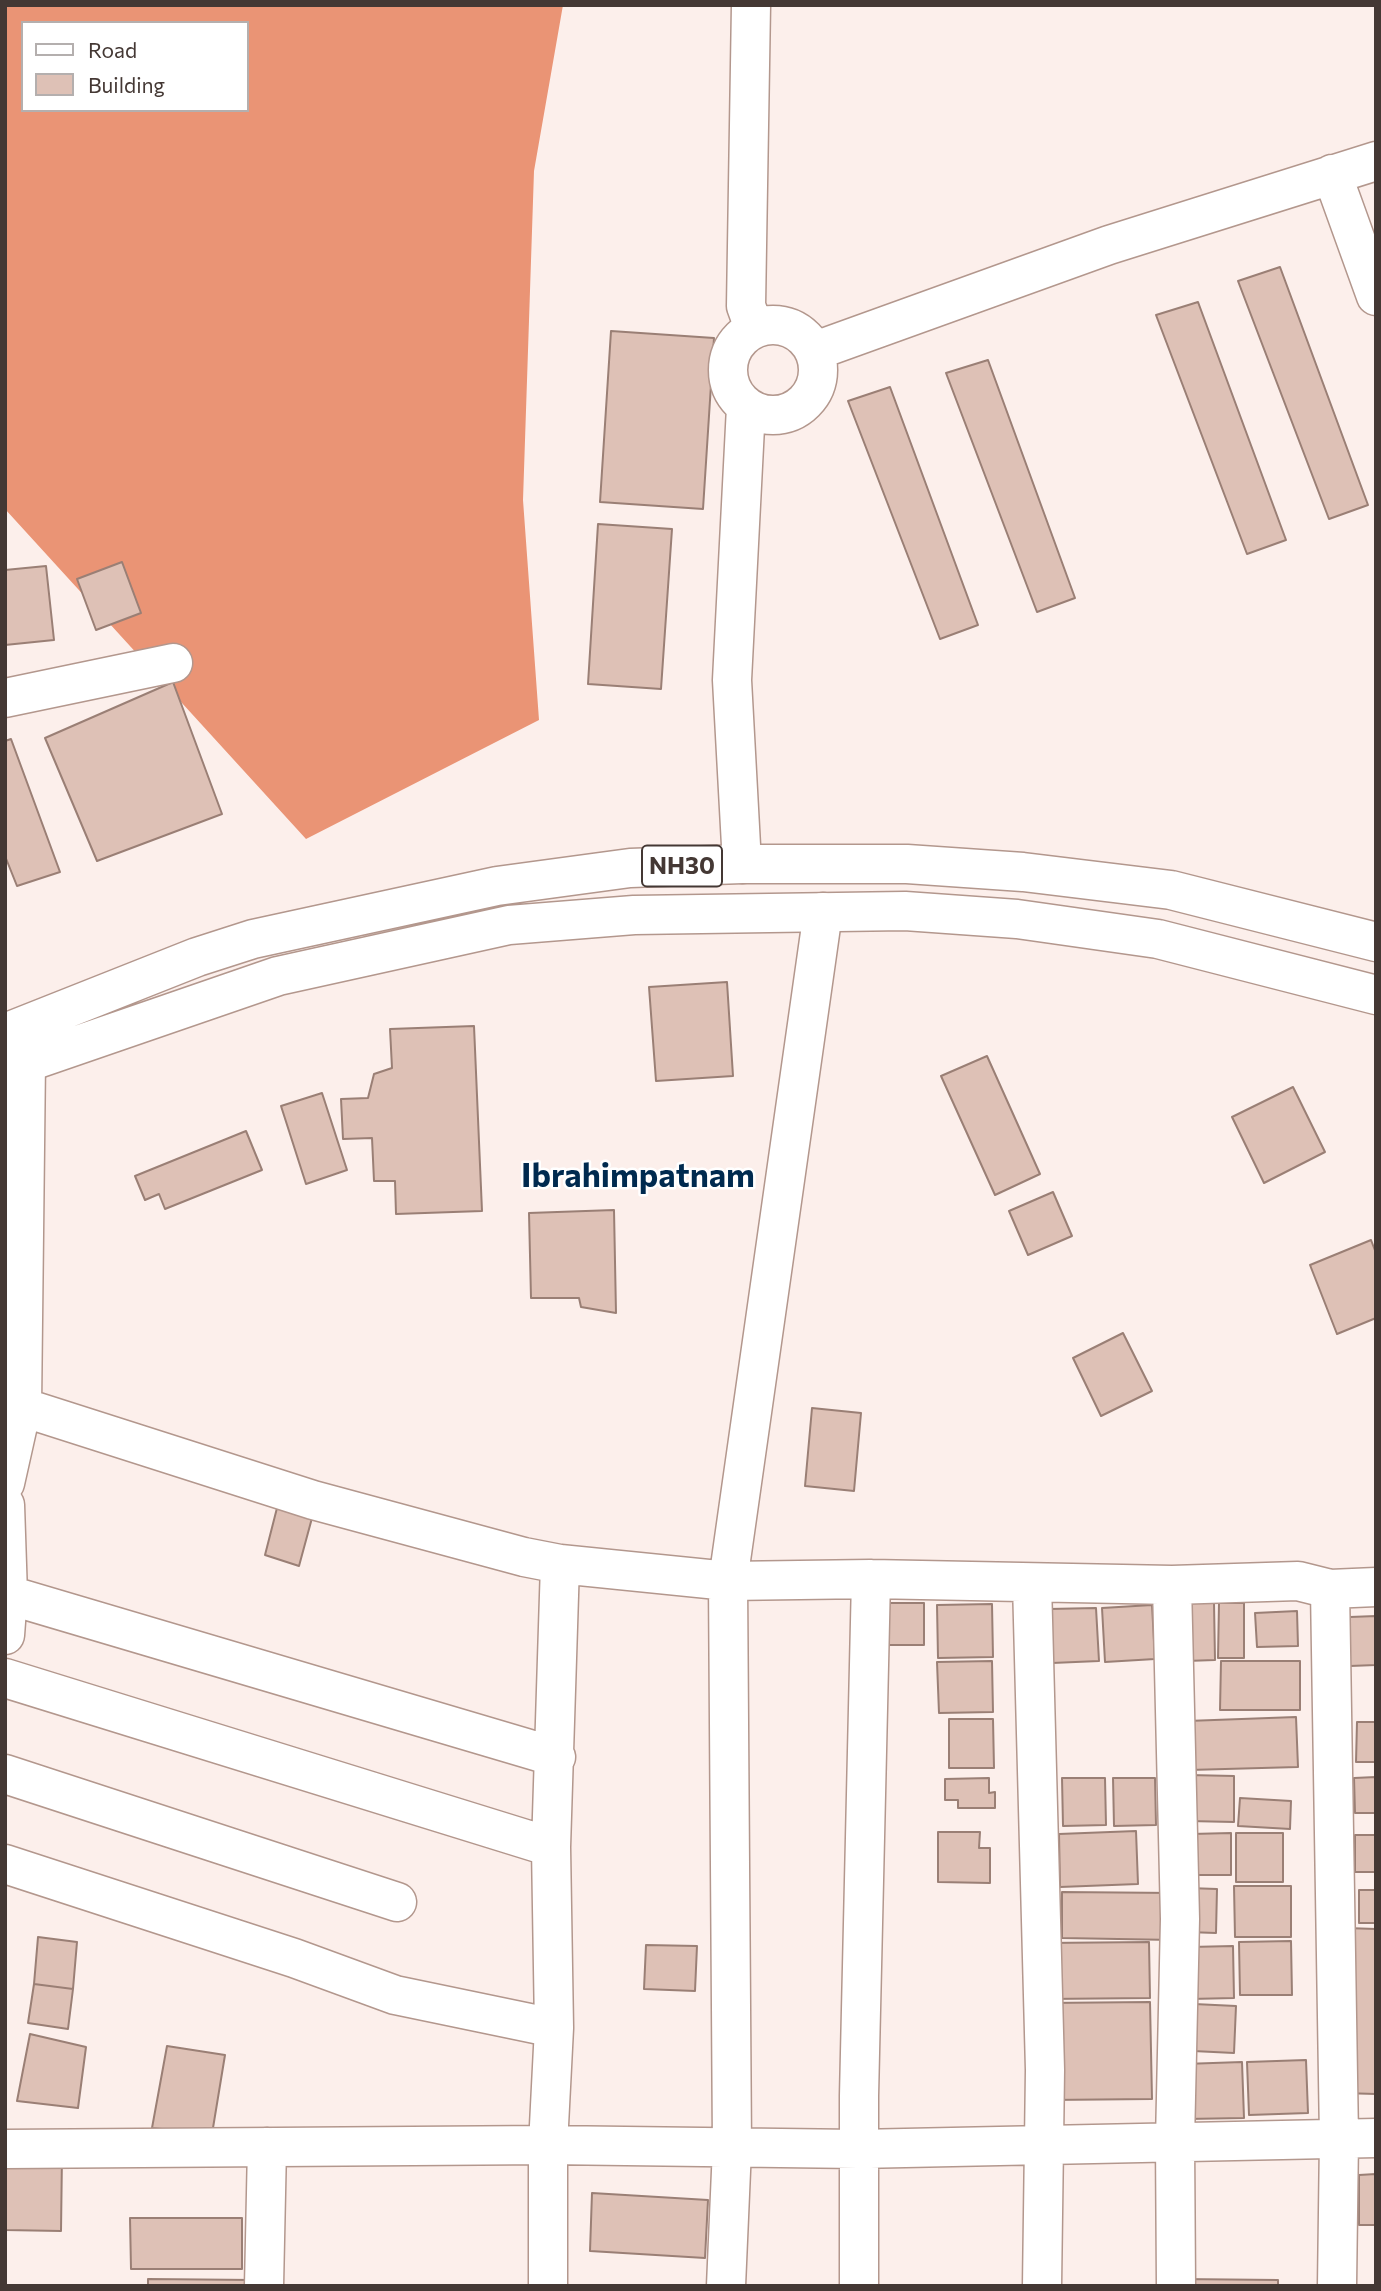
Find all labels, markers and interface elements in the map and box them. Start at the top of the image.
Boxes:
legend [21,21,248,112]
text: Road [88,37,137,62]
text: Building [88,72,165,97]
road number: NH30 [642,846,722,886]
district label: Ibrahimpatnam [521,1156,755,1196]

